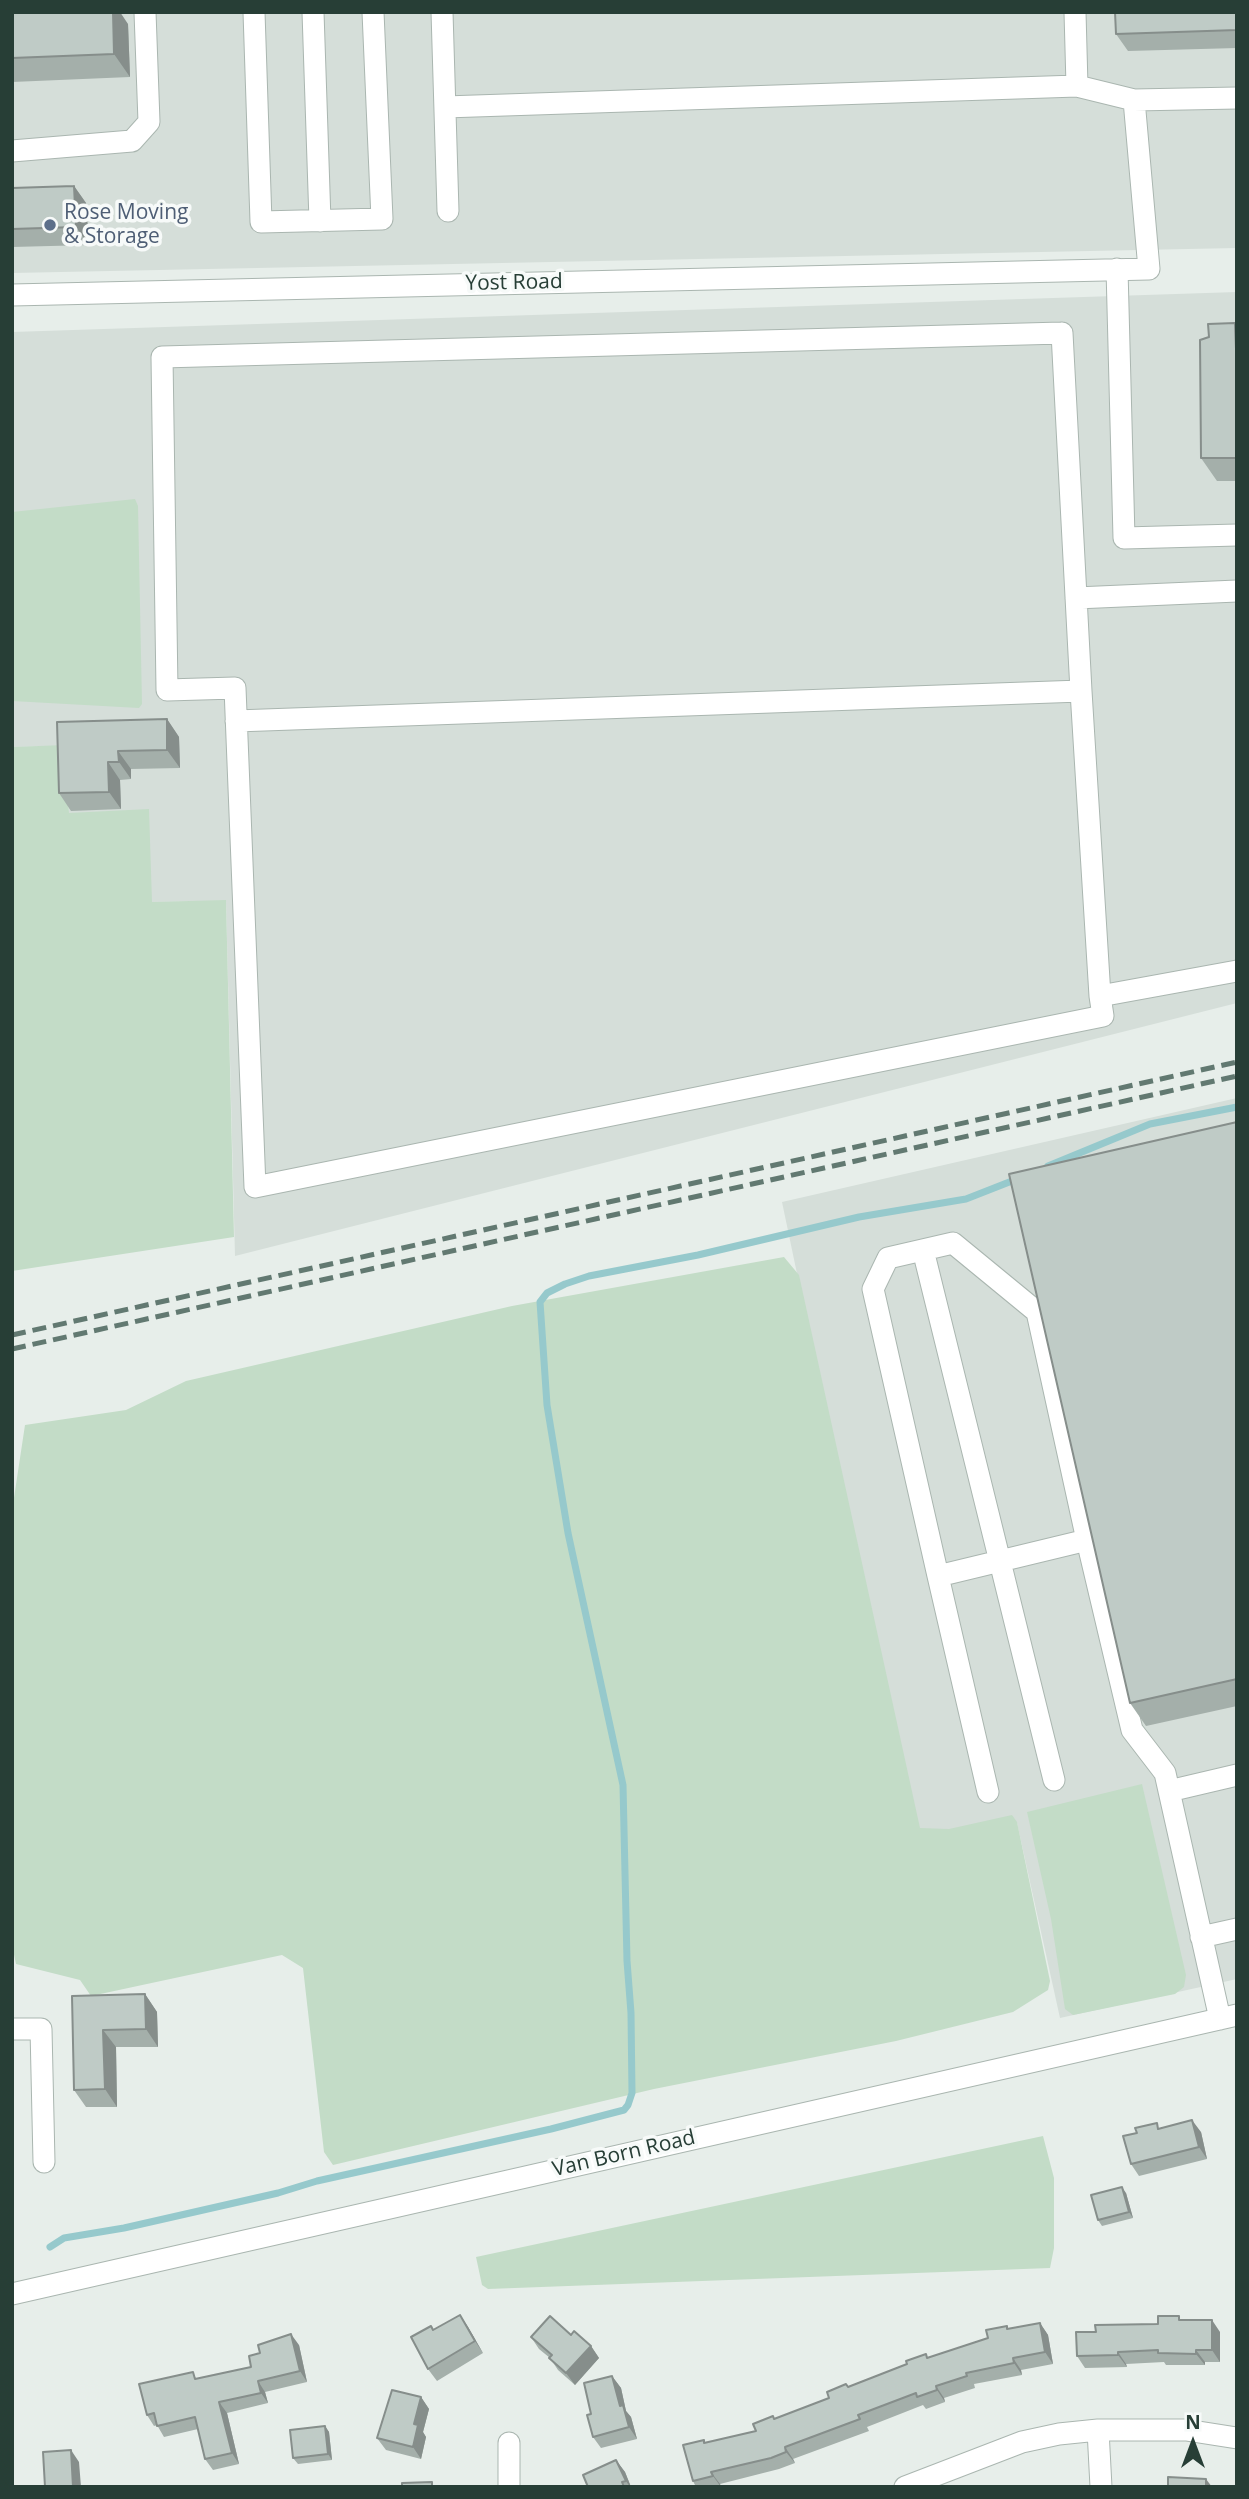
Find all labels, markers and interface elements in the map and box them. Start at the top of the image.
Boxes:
place label: Rose Moving & Storage [64,200,188,250]
marker: Rose Moving & Storage [42,217,58,233]
street label: Yost Road [465,270,563,296]
street label: Van Born Road [550,2125,698,2183]
north arrow [1158,2408,1228,2478]
text: N [1185,2409,1201,2435]

